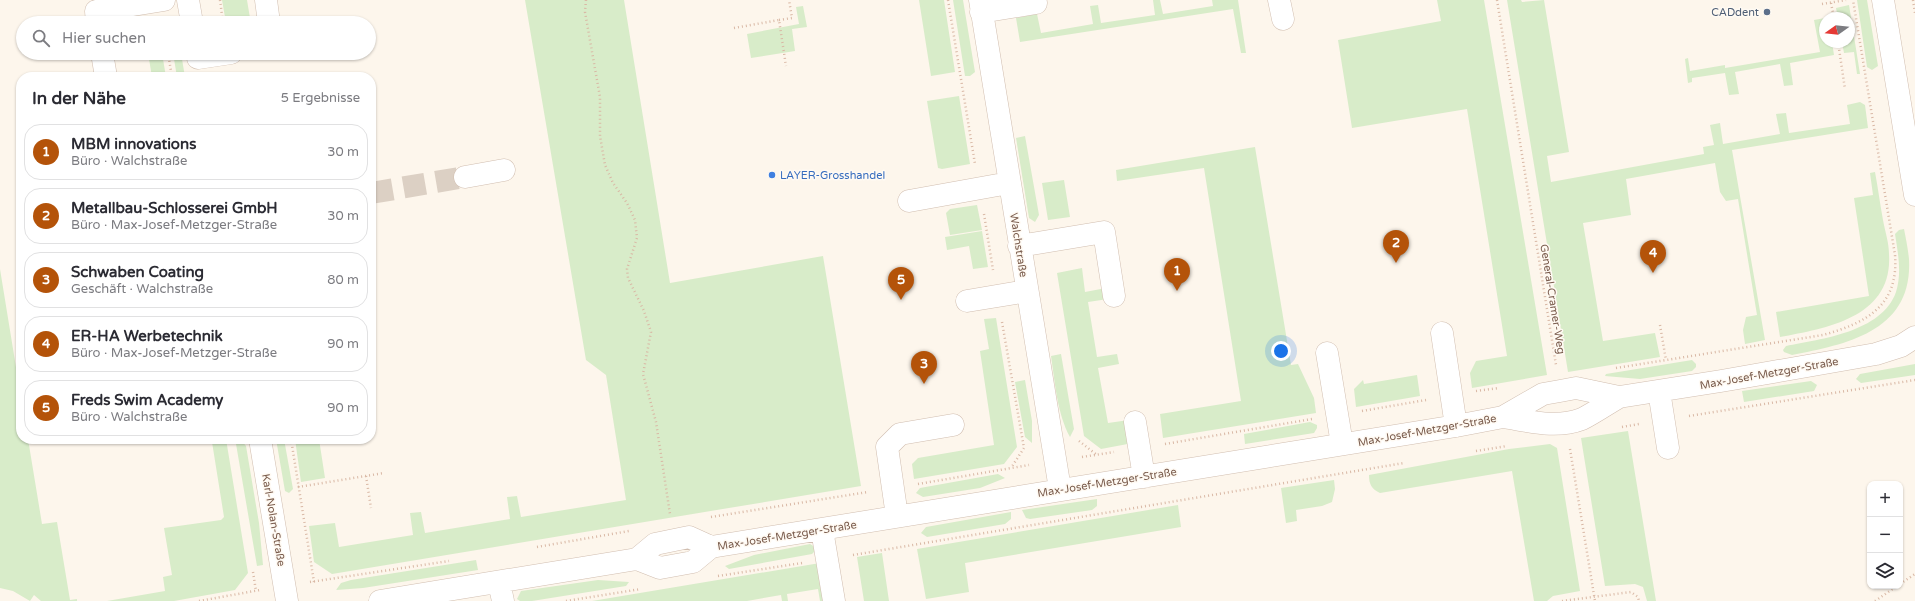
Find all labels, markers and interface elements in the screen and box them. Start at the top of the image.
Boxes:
place label: CADdent [1711,6,1759,19]
marker: CADdent [1762,7,1772,17]
north arrow [1819,12,1855,48]
search box [16,16,376,60]
icon: search [30,27,52,49]
text: Hier suchen [62,29,146,47]
text: In der Nähe [32,88,126,109]
text: 5 Ergebnisse [281,90,360,106]
text: MBM innovations [71,135,196,153]
text: 1 [42,144,50,160]
text: 30 m [327,144,359,160]
text: Büro · Walchstraße [71,153,187,169]
place label: LAYER-Grosshandel [780,169,885,182]
marker: LAYER-Grosshandel [767,170,777,180]
text: Metallbau-Schlosserei GmbH [71,199,278,217]
text: 2 [42,208,50,224]
text: 30 m [327,208,359,224]
street label: Walchstraße [1007,212,1030,278]
text: Büro · Max-Josef-Metzger-Straße [71,217,277,233]
pin: 2 [1383,230,1409,263]
pin: 4 [1640,240,1666,273]
street label: General-Cramer-Weg [1537,243,1568,355]
pin: 1 [1164,258,1190,291]
text: Schwaben Coating [71,263,204,281]
pin: 5 [888,267,914,300]
text: 3 [42,272,50,288]
text: 80 m [327,272,359,288]
text: Geschäft · Walchstraße [71,281,213,297]
text: ER-HA Werbetechnik [71,327,223,345]
text: 4 [42,336,50,352]
text: 90 m [327,336,359,352]
your location [1271,341,1291,361]
text: Büro · Max-Josef-Metzger-Straße [71,345,277,361]
pin: 3 [911,351,937,384]
street label: Max-Josef-Metzger-Straße [1699,355,1840,392]
text: Freds Swim Academy [71,391,223,409]
text: 5 [42,400,50,416]
text: 90 m [327,400,359,416]
text: Büro · Walchstraße [71,409,187,425]
street label: Max-Josef-Metzger-Straße [1357,412,1498,449]
street label: Max-Josef-Metzger-Straße [1037,465,1178,500]
street label: Karl-Nolan-Straße [259,473,288,567]
map controls [1867,481,1903,589]
button: + [1867,481,1903,517]
button: − [1867,517,1903,553]
street label: Max-Josef-Metzger-Straße [717,518,858,553]
button: layers [1867,553,1903,589]

